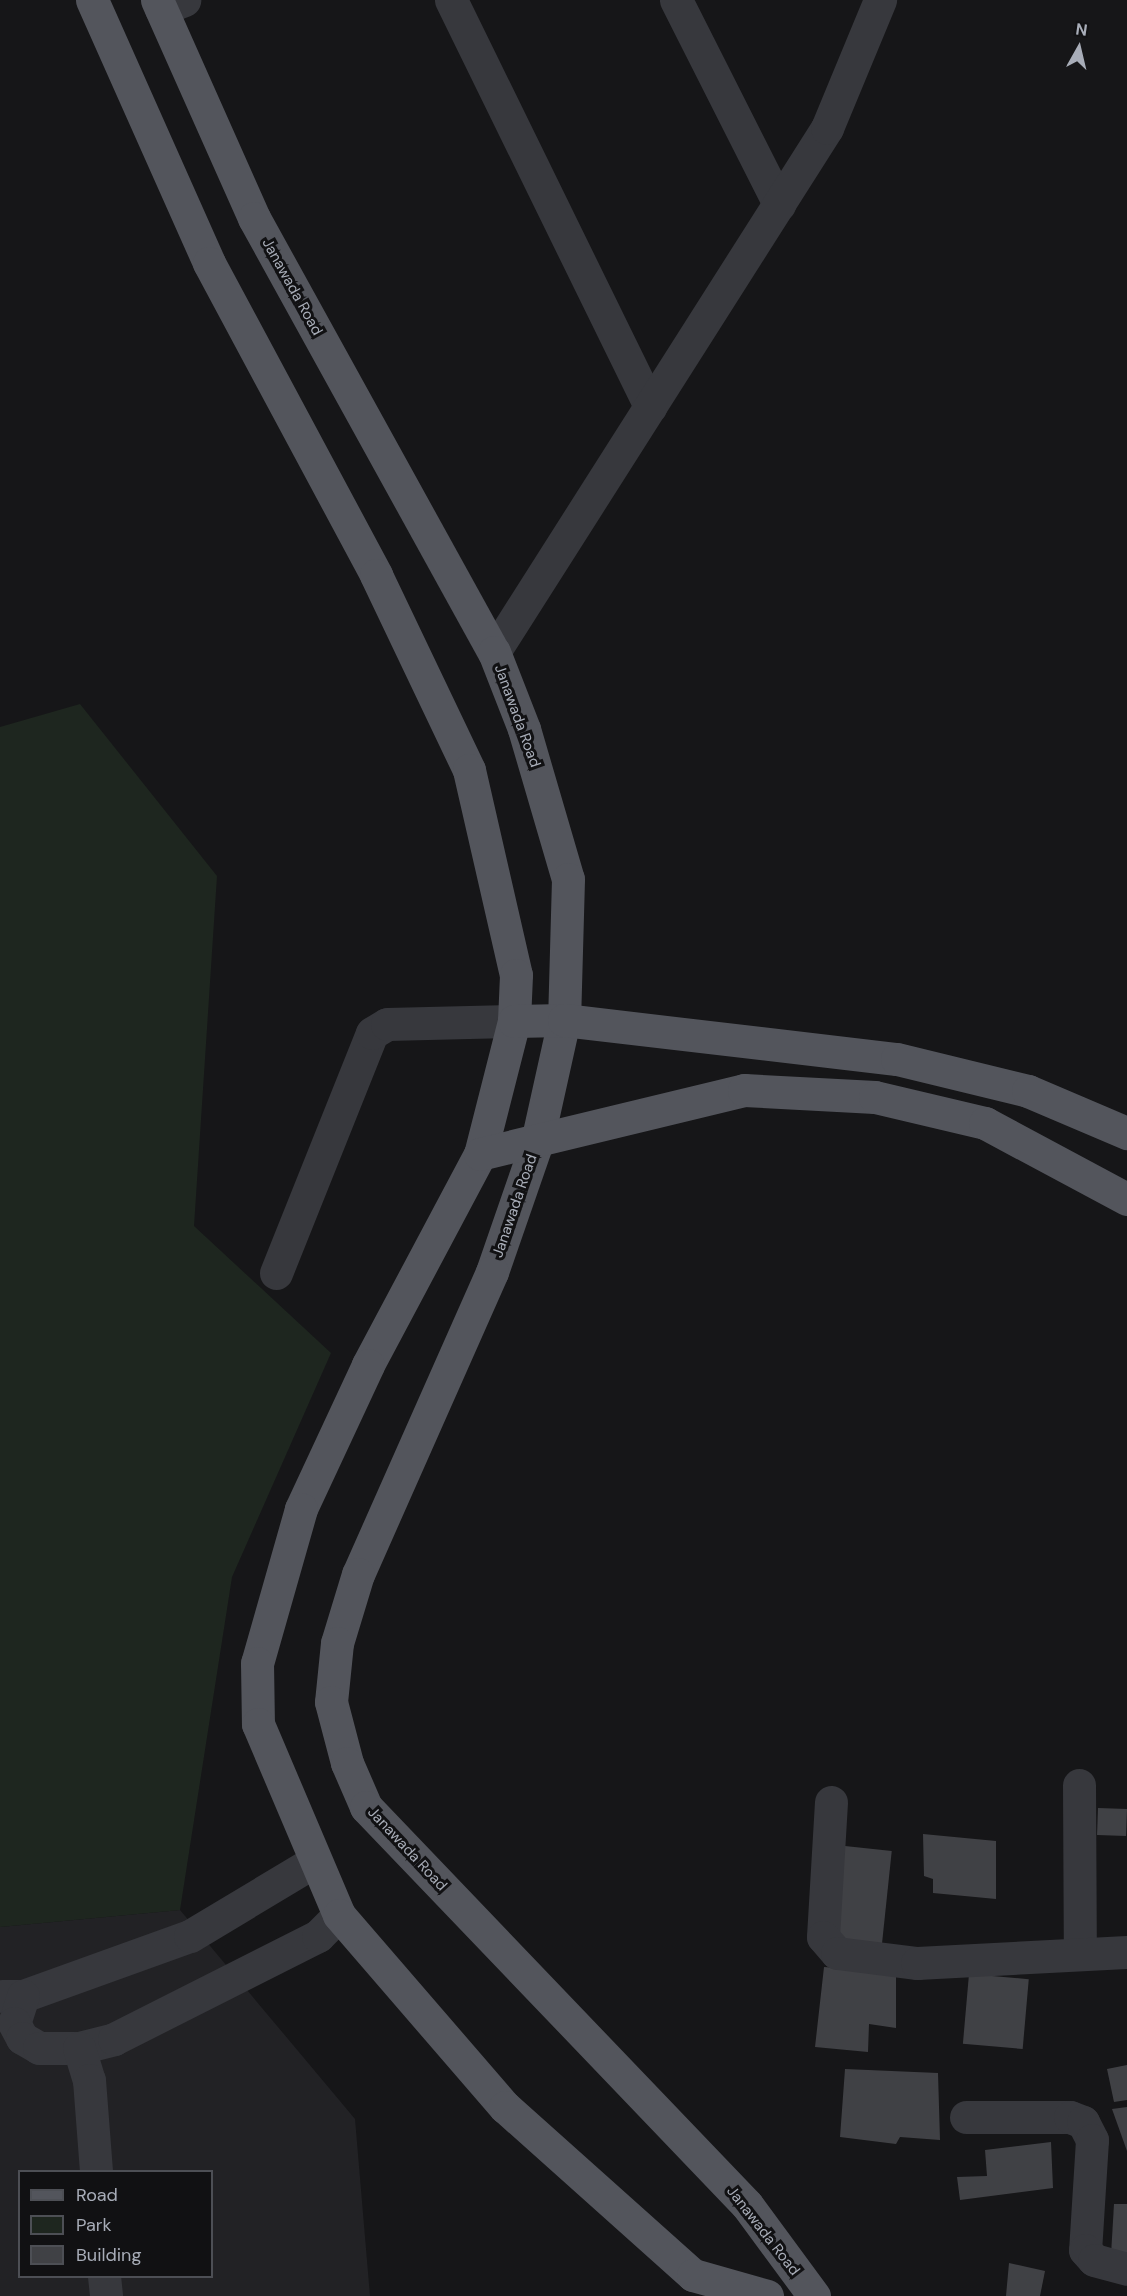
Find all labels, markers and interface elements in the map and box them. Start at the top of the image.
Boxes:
north arrow [1049,18,1109,78]
text: N [1074,18,1089,41]
street label: Janawada Road [258,235,326,339]
street label: Janawada Road [490,662,544,770]
street label: Janawada Road [489,1152,541,1260]
street label: Janawada Road [364,1803,450,1895]
legend [18,2170,213,2278]
text: Road [76,2183,118,2207]
street label: Janawada Road [723,2183,803,2279]
text: Park [76,2213,112,2237]
text: Building [76,2243,141,2267]

